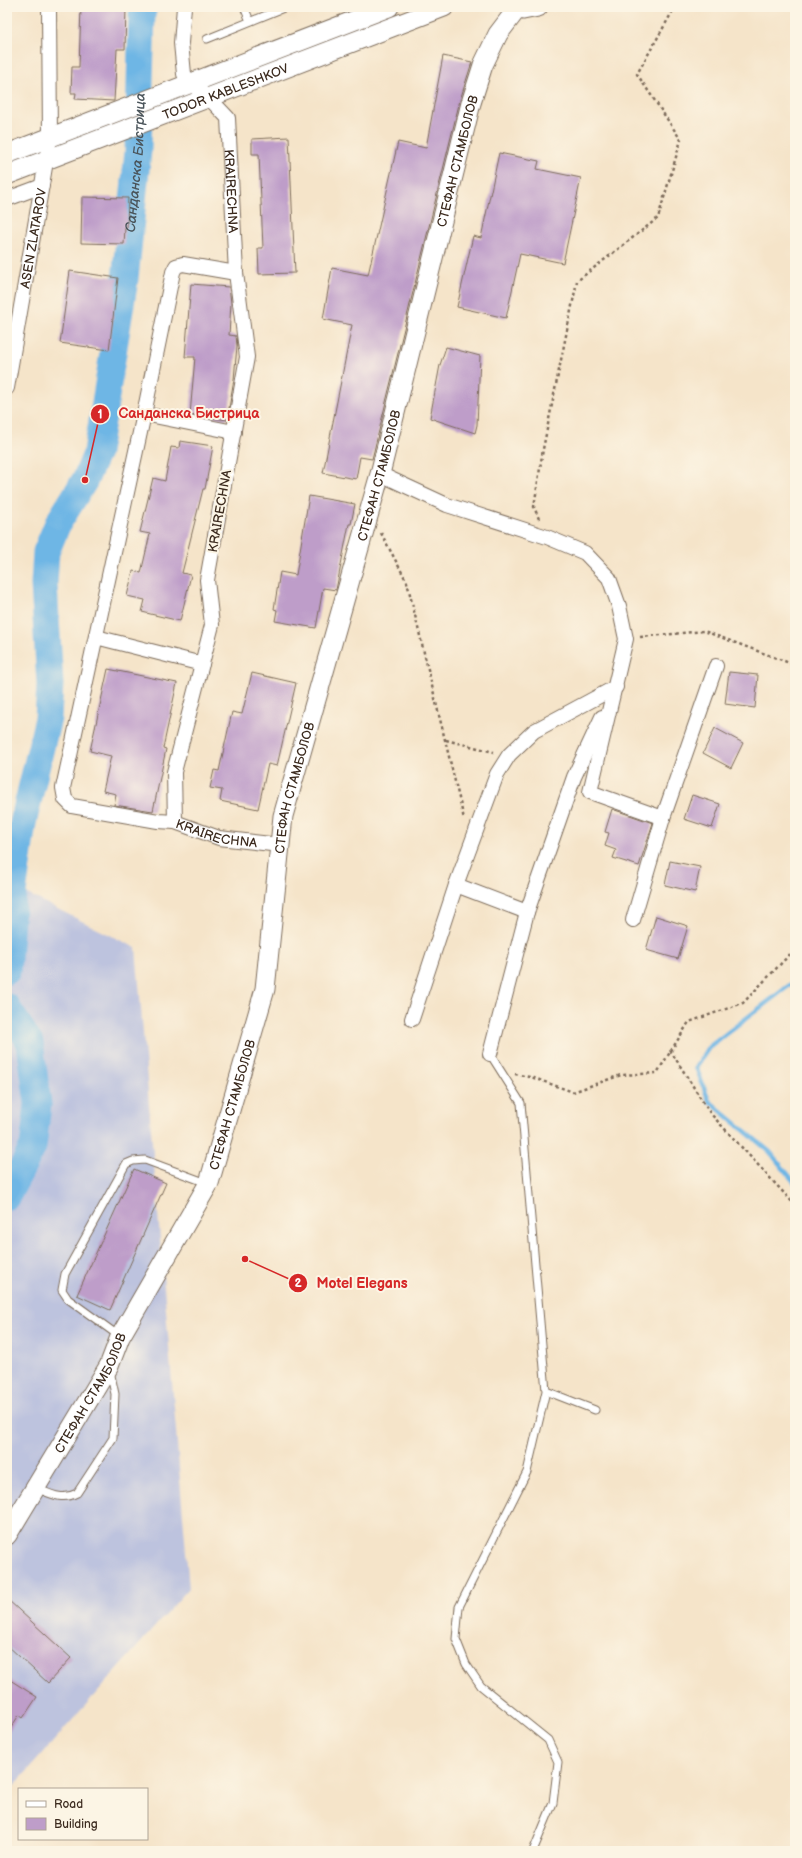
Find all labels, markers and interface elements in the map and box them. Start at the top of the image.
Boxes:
street label: TODOR KABLESHKOV [161,61,291,123]
water label: Санданска Бистрица [122,92,149,233]
street label: СТЕФАН СТАМБОЛОВ [434,93,482,229]
street label: KRAIRECHNA [221,149,241,233]
street label: ASEN ZLATAROV [17,187,50,290]
callout: Санданска Бистрица [90,401,267,427]
text: Санданска Бистрица [118,405,260,422]
text: 1 [97,407,103,422]
street label: СТЕФАН СТАМБОЛОВ [354,408,404,543]
street label: KRAIRECHNA [205,469,235,554]
street label: СТЕФАН СТАМБОЛОВ [272,720,318,854]
street label: KRAIRECHNA [173,816,258,851]
street label: СТЕФАН СТАМБОЛОВ [206,1038,259,1172]
callout: Motel Elegans [288,1270,415,1296]
text: Motel Elegans [316,1275,408,1292]
text: 2 [294,1276,302,1291]
street label: СТЕФАН СТАМБОЛОВ [51,1331,130,1456]
legend [18,1788,148,1840]
text: Road [54,1797,83,1812]
text: Building [54,1817,98,1832]

